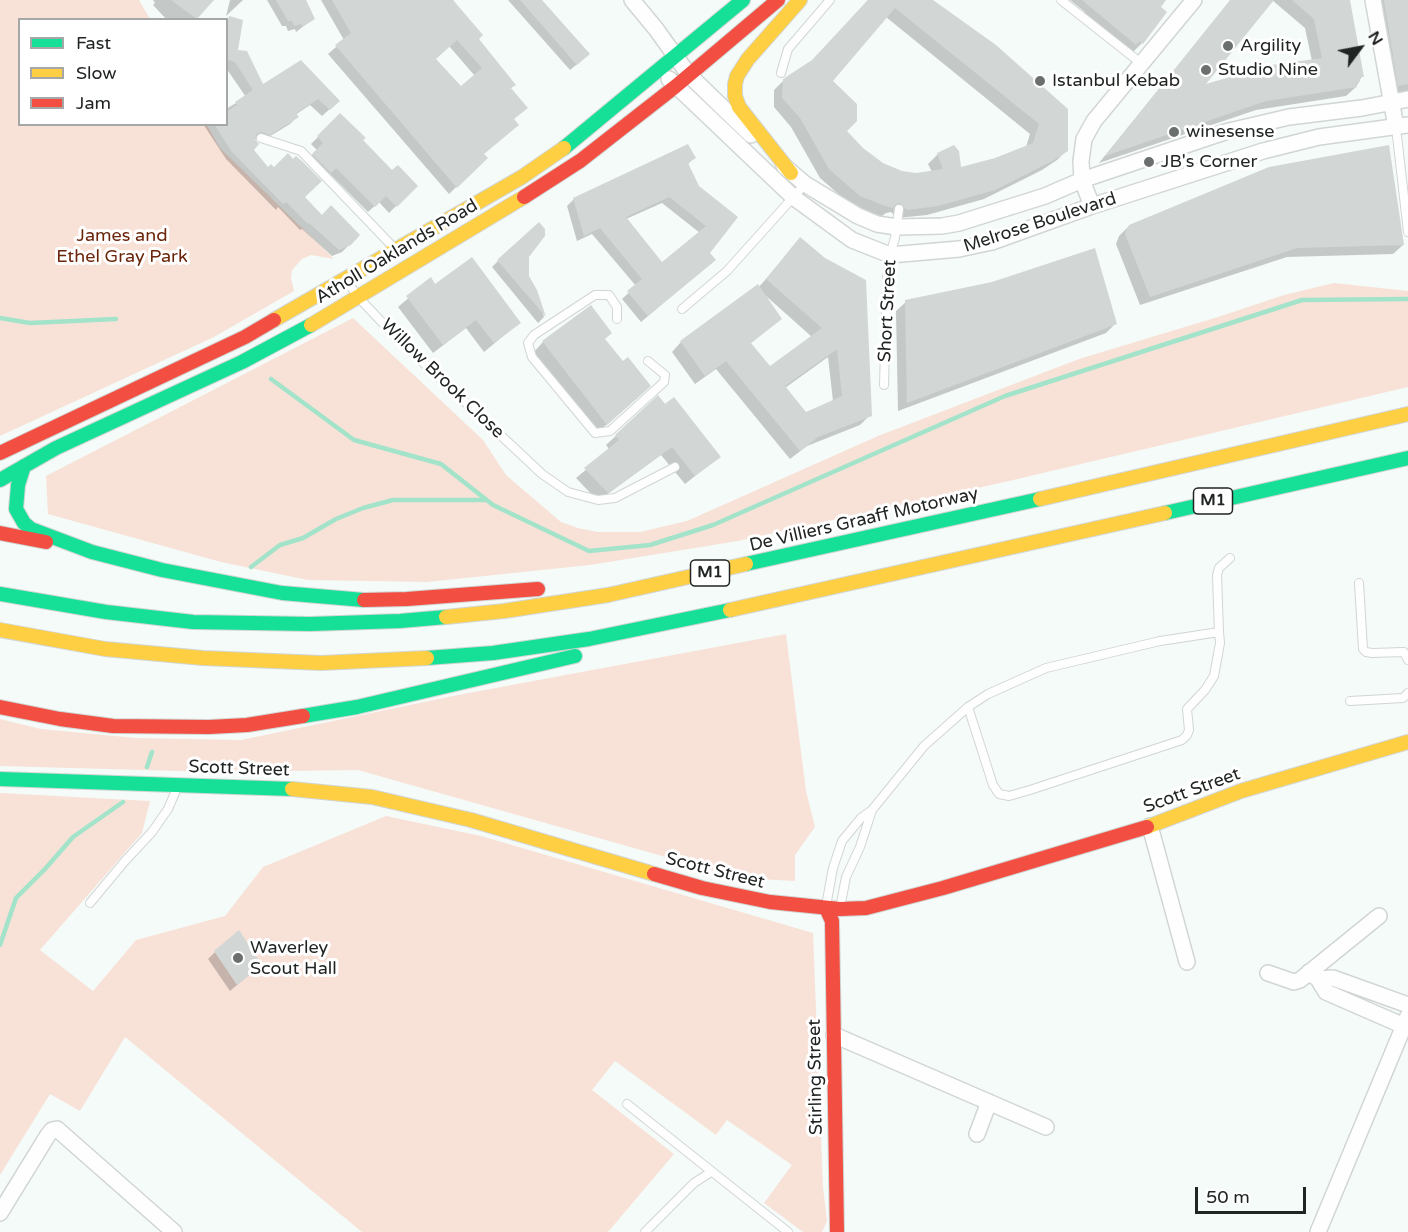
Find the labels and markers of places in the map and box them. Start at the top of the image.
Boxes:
place label: Argility [1240,35,1301,57]
marker: Argility [1221,39,1235,53]
place label: Studio Nine [1218,59,1318,81]
marker: Studio Nine [1199,63,1213,77]
place label: Istanbul Kebab [1052,70,1180,92]
marker: Istanbul Kebab [1033,74,1047,88]
place label: winesense [1186,121,1275,143]
marker: winesense [1167,125,1181,139]
place label: JB's Corner [1161,151,1257,173]
marker: JB's Corner [1142,155,1156,169]
place label: Waverley Scout Hall [250,937,337,980]
marker: Waverley Scout Hall [231,951,245,965]

